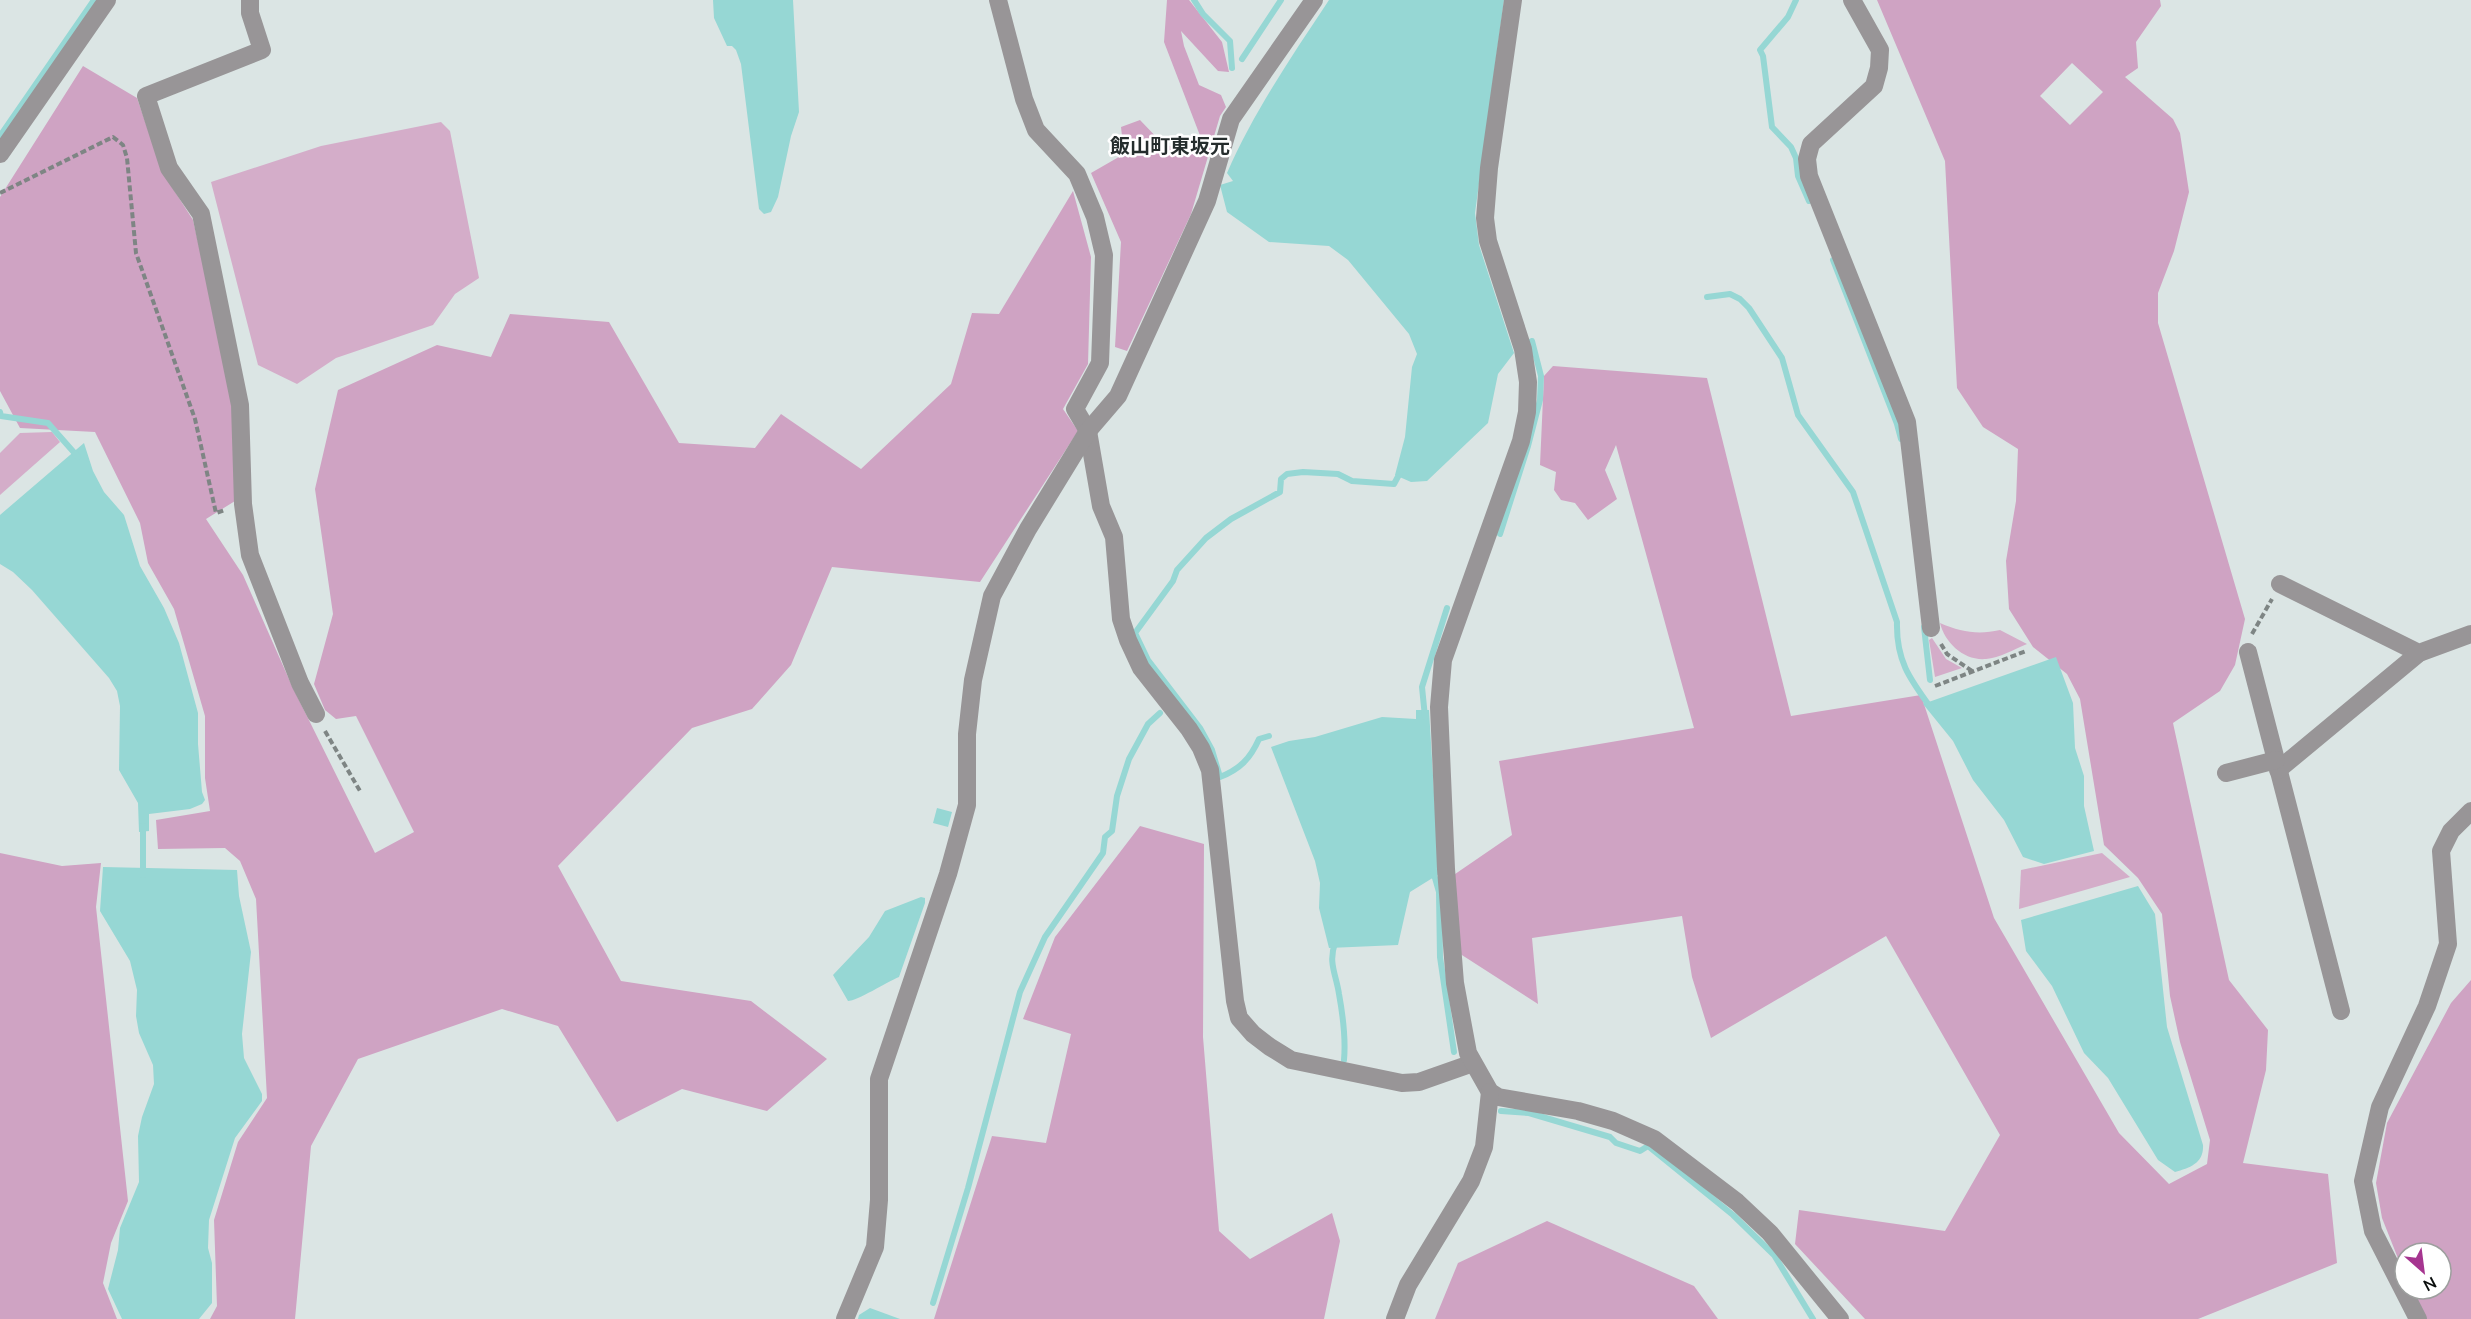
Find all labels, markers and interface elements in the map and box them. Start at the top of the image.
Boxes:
district label: 飯山町東坂元 [1110,133,1230,160]
north arrow [2393,1241,2453,1301]
text: N [2419,1271,2440,1296]

